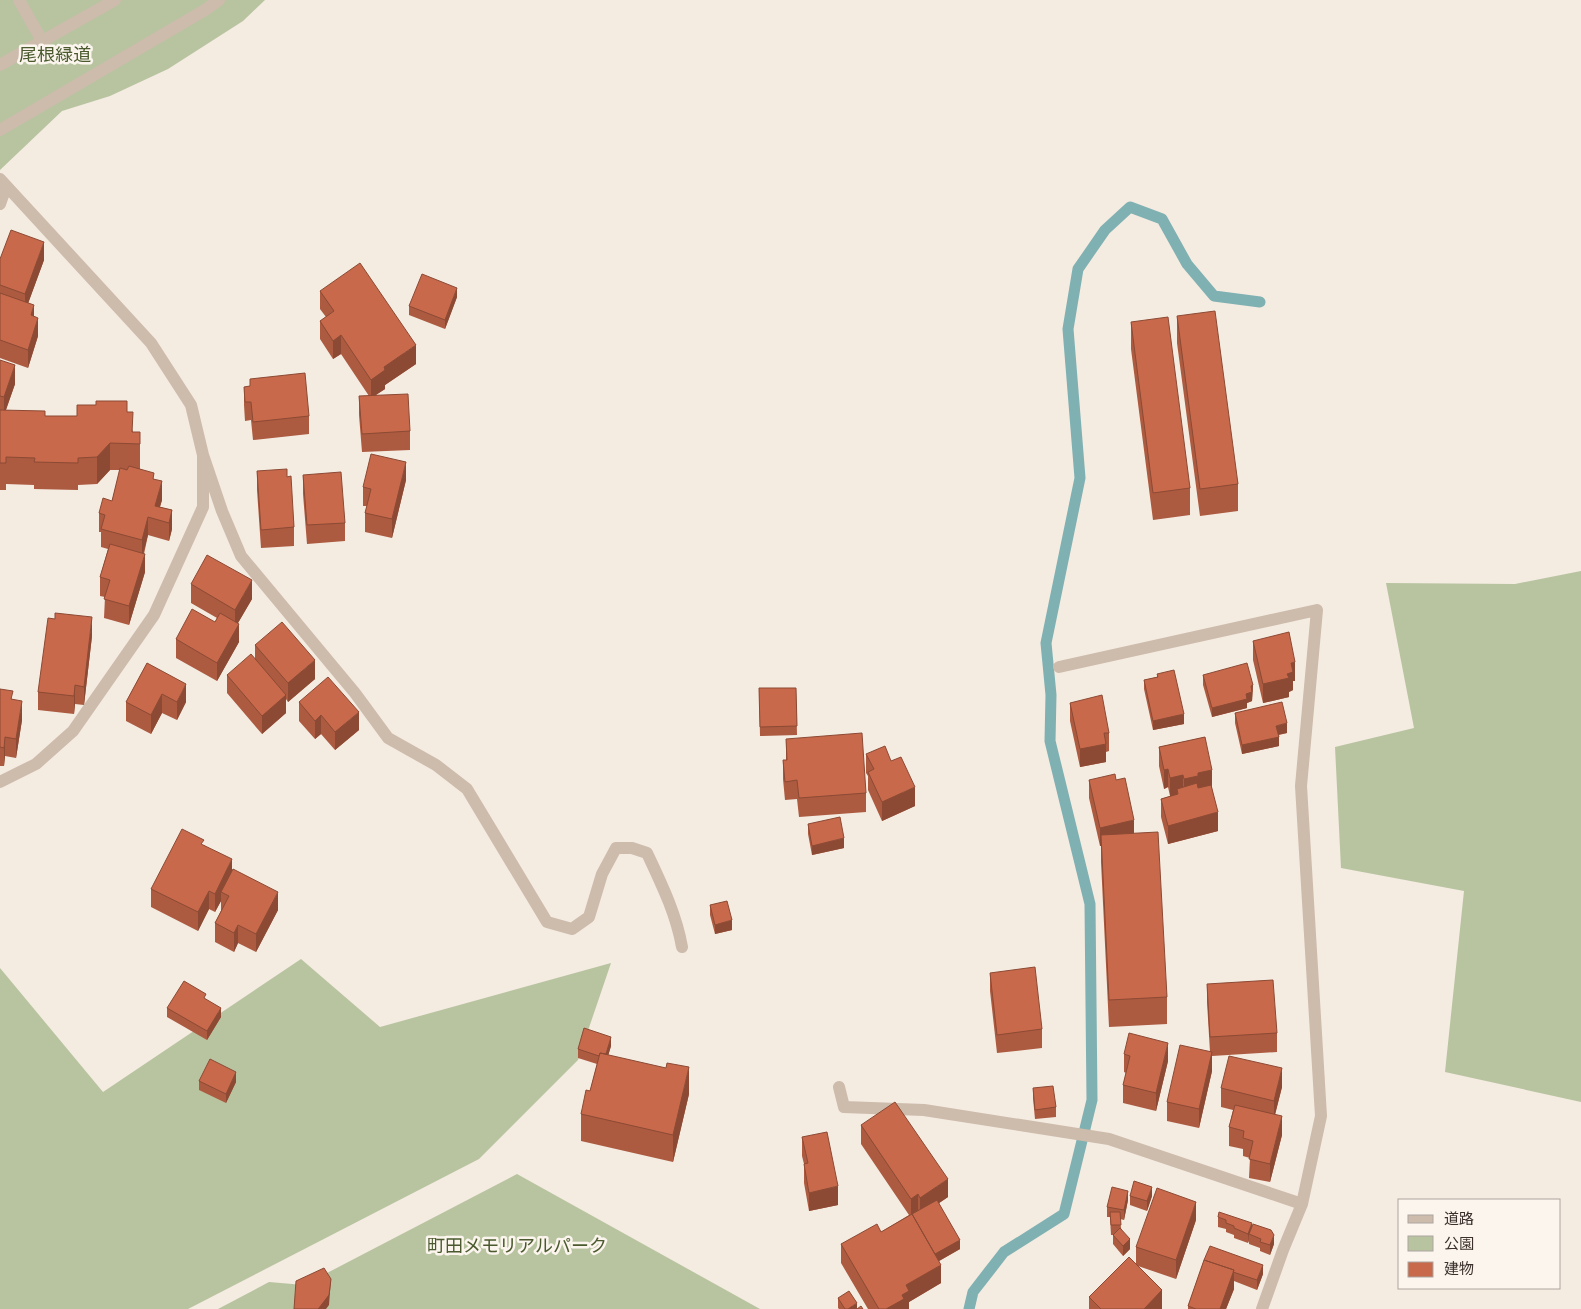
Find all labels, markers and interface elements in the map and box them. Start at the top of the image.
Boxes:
park label: 尾根緑道 [19,44,91,66]
legend [1398,1199,1561,1289]
text: 道路 [1444,1210,1474,1228]
park label: 町田メモリアルパーク [427,1235,607,1257]
text: 公園 [1444,1235,1474,1253]
text: 建物 [1444,1260,1474,1278]

